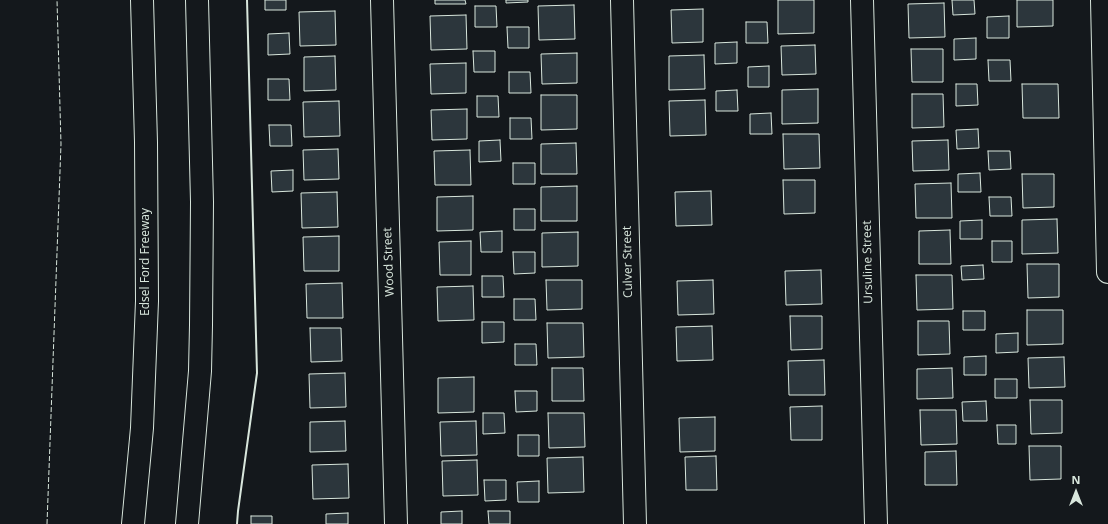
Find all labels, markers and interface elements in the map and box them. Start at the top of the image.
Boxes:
street label: Edsel Ford Freeway [139,208,153,316]
street label: Ursuline Street [860,220,876,304]
street label: Culver Street [620,226,636,298]
street label: Wood Street [381,227,397,297]
north arrow [1056,472,1096,512]
text: N [1072,472,1080,487]

